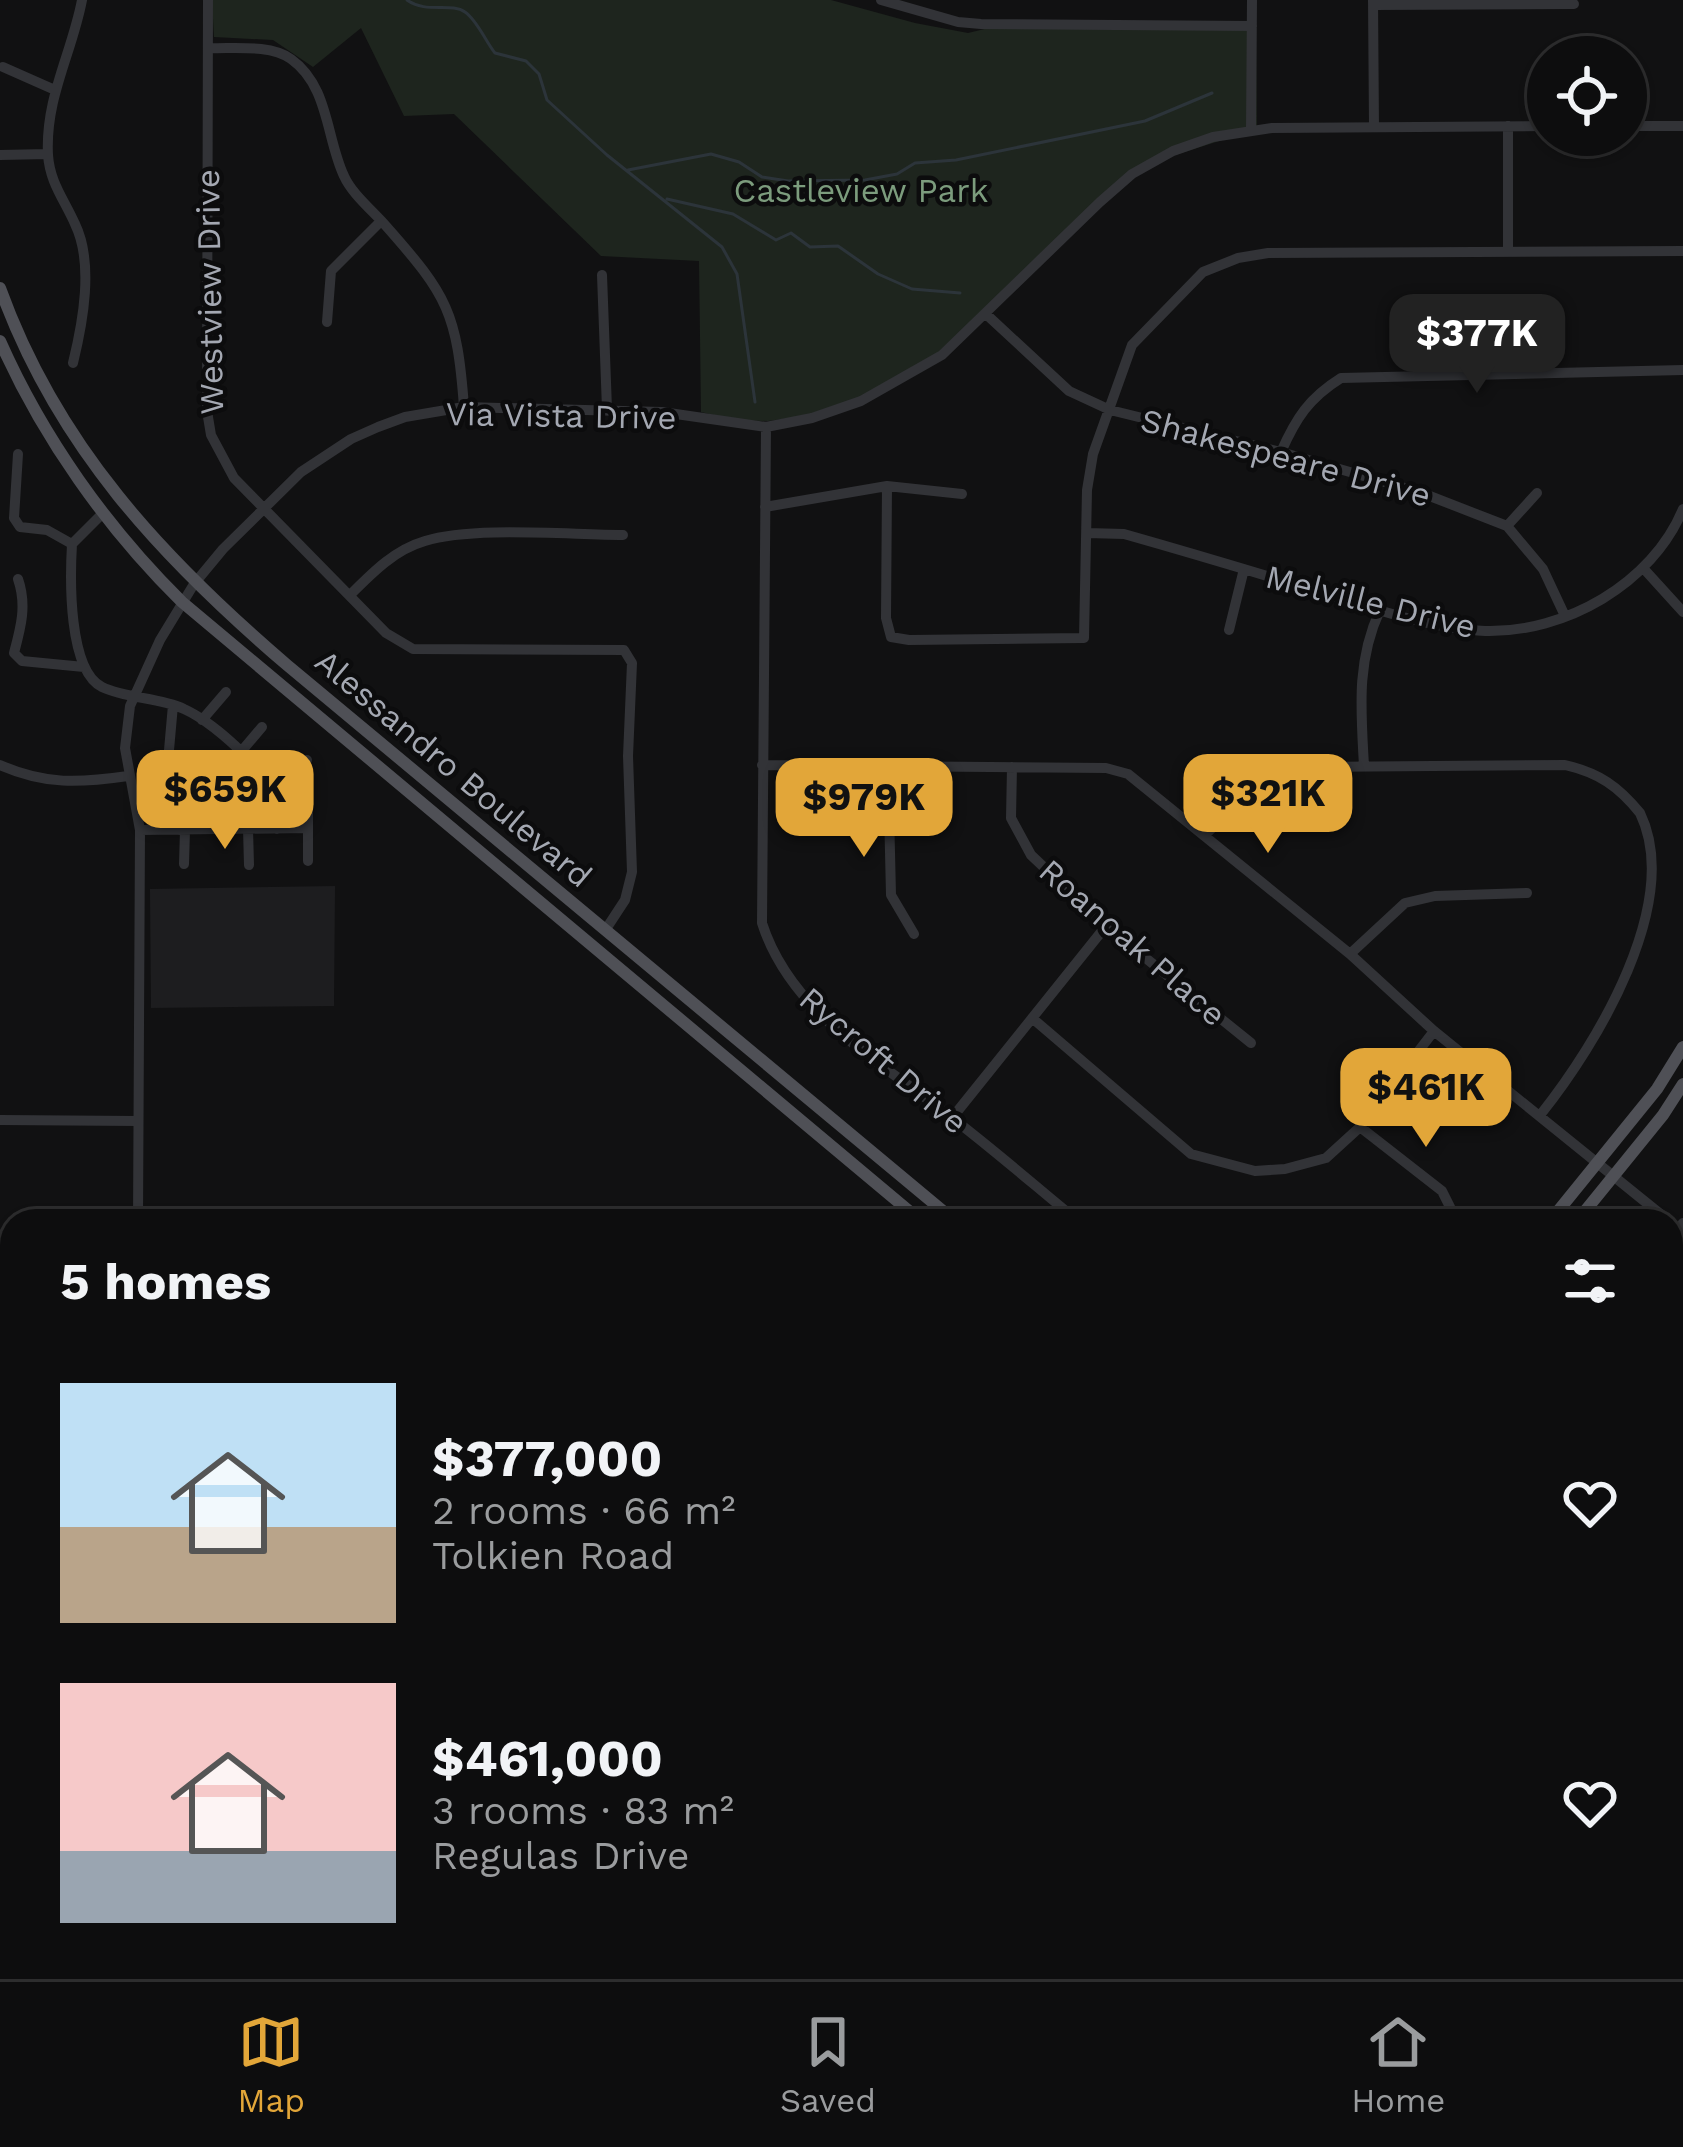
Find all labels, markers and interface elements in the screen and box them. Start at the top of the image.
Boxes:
map controls [1527,36,1647,156]
button: locate [1527,36,1647,156]
street label: Westview Drive [188,169,231,415]
park label: Castleview Park [734,171,988,210]
pin: $377K [1393,294,1561,396]
text: $377K [1416,310,1538,355]
street label: Via Vista Drive [445,394,677,437]
street label: Shakespeare Drive [1137,400,1435,515]
street label: Melville Drive [1262,557,1480,646]
street label: Alessandro Boulevard [307,641,600,895]
pin: $659K [141,750,309,852]
pin: $321K [1184,754,1352,856]
pin: $979K [780,758,948,860]
text: $659K [164,766,286,811]
text: $321K [1210,770,1326,815]
text: $979K [803,774,925,819]
street label: Roanoak Place [1031,851,1234,1034]
street label: Rycroft Drive [792,979,976,1142]
pin: $461K [1342,1048,1510,1150]
text: $461K [1367,1064,1485,1109]
icon: filters [1557,1248,1623,1314]
text: 5 homes [60,1252,271,1311]
text: $377,000 [432,1429,662,1488]
icon: home [156,1431,300,1575]
icon: heart [1557,1470,1623,1536]
text: 2 rooms · 66 m² [432,1488,735,1533]
text: Tolkien Road [432,1533,674,1578]
text: $461,000 [432,1729,663,1788]
icon: home [156,1731,300,1875]
icon: heart [1557,1770,1623,1836]
text: 3 rooms · 83 m² [432,1788,734,1833]
text: Regulas Drive [432,1833,689,1878]
tab: Map [238,2009,305,2120]
tab: Saved [780,2009,876,2120]
tab: Home [1351,2009,1445,2120]

